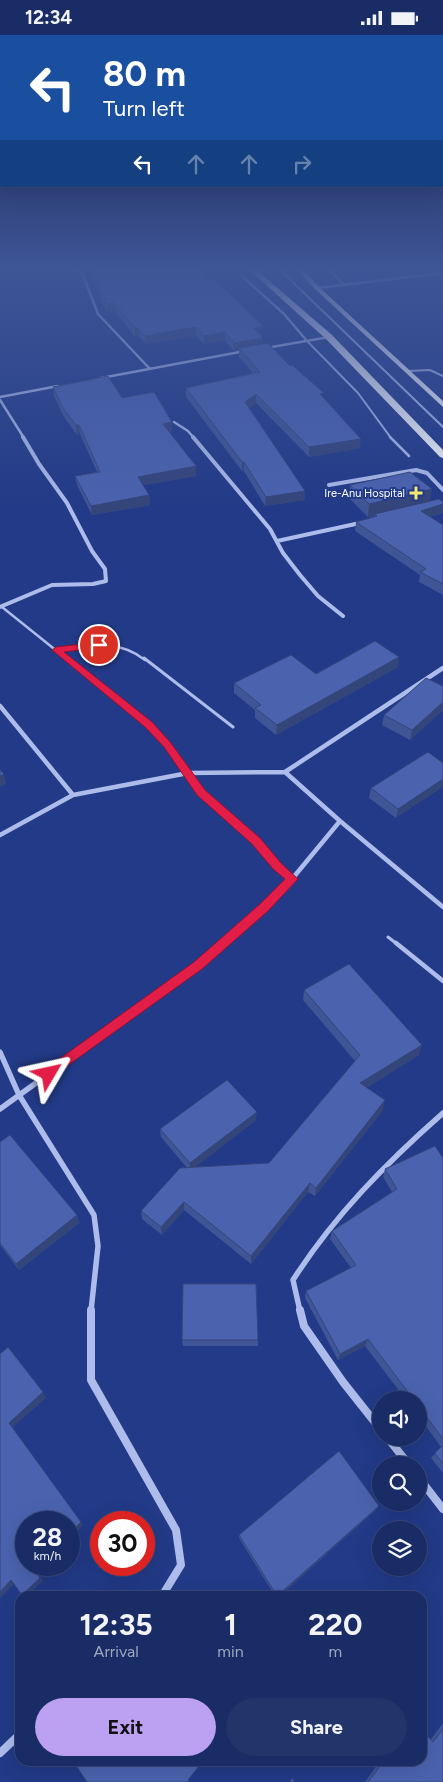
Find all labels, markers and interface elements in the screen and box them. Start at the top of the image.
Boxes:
text: 12:34 [25,6,72,29]
text: 80 m [103,53,186,95]
icon: left [20,55,85,120]
text: Turn left [103,95,185,122]
icon: left [129,150,157,178]
icon: ahead [182,150,210,178]
icon: ahead [235,150,263,178]
icon: right [288,150,316,178]
marker: Ire-Anu Hospital [409,486,423,500]
place label: Ire-Anu Hospital [324,487,405,500]
pin [78,624,120,666]
icon: arrive [85,631,113,659]
position arrow [22,1047,74,1099]
map controls [372,1391,427,1576]
button: sound [372,1391,427,1446]
button: search [372,1456,427,1511]
speed limit sign: 30 [90,1511,155,1576]
button: layers [372,1521,427,1576]
text: 28 [33,1522,62,1552]
text: km/h [34,1549,61,1563]
text: 12:35 [80,1606,153,1643]
text: 1 [224,1606,237,1643]
text: 220 [308,1606,362,1643]
text: Arrival [94,1642,139,1661]
text: min [217,1642,244,1661]
text: m [329,1642,342,1661]
button: Exit [35,1698,216,1756]
button: Share [226,1698,407,1756]

